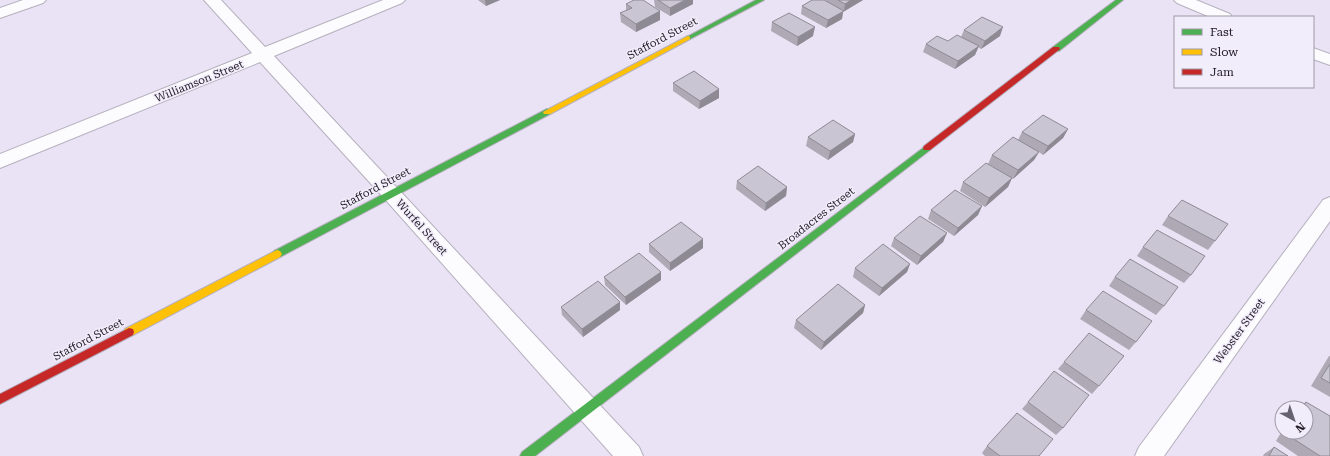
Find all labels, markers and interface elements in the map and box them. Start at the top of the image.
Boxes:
street label: Stafford Street [625,15,699,62]
legend [1174,16,1314,88]
text: Fast [1210,25,1234,39]
text: Slow [1210,45,1238,59]
street label: Williamson Street [153,58,245,105]
text: Jam [1210,65,1234,79]
street label: Stafford Street [338,165,412,212]
street label: Broadacres Street [776,185,857,252]
street label: Wurfel Street [393,197,450,258]
street label: Webster Street [1211,296,1268,367]
street label: Stafford Street [51,316,125,363]
north arrow [1274,400,1314,440]
text: N [1292,420,1308,435]

